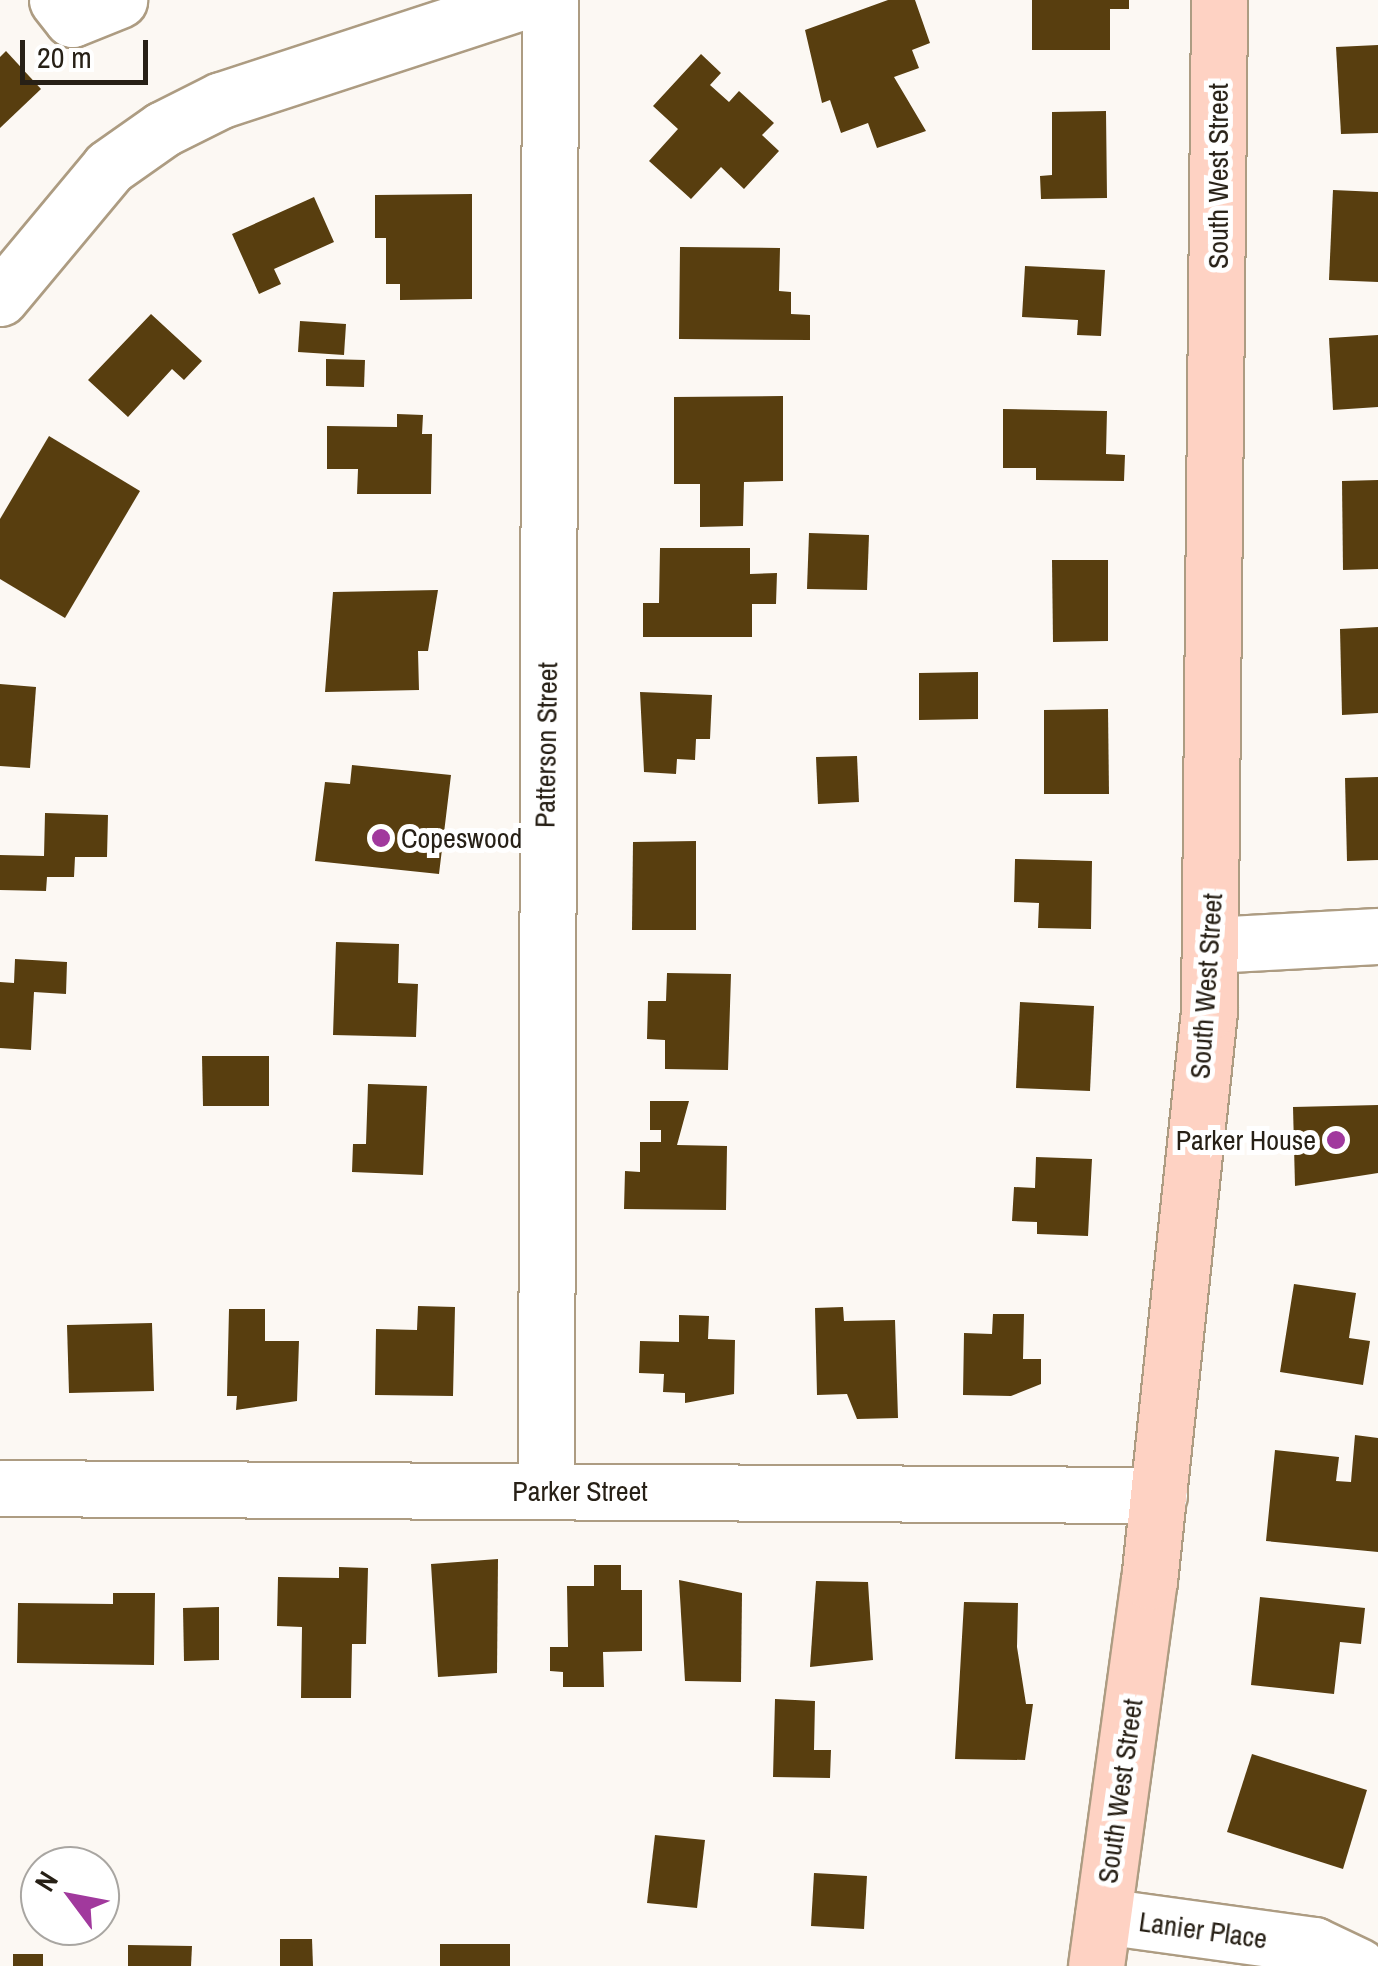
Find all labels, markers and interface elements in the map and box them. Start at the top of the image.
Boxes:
scale bar [25,20,152,82]
text: 20 m [37,37,92,77]
street label: South West Street [1201,83,1235,269]
street label: Patterson Street [528,662,564,828]
place label: Copeswood [401,821,522,855]
marker: Copeswood [370,827,392,849]
street label: South West Street [1183,892,1229,1080]
place label: Parker House [1176,1123,1316,1157]
marker: Parker House [1325,1129,1347,1151]
street label: Parker Street [512,1474,648,1508]
street label: South West Street [1090,1697,1150,1885]
north arrow [20,1846,120,1946]
text: N [26,1864,67,1898]
street label: Lanier Place [1137,1904,1269,1956]

